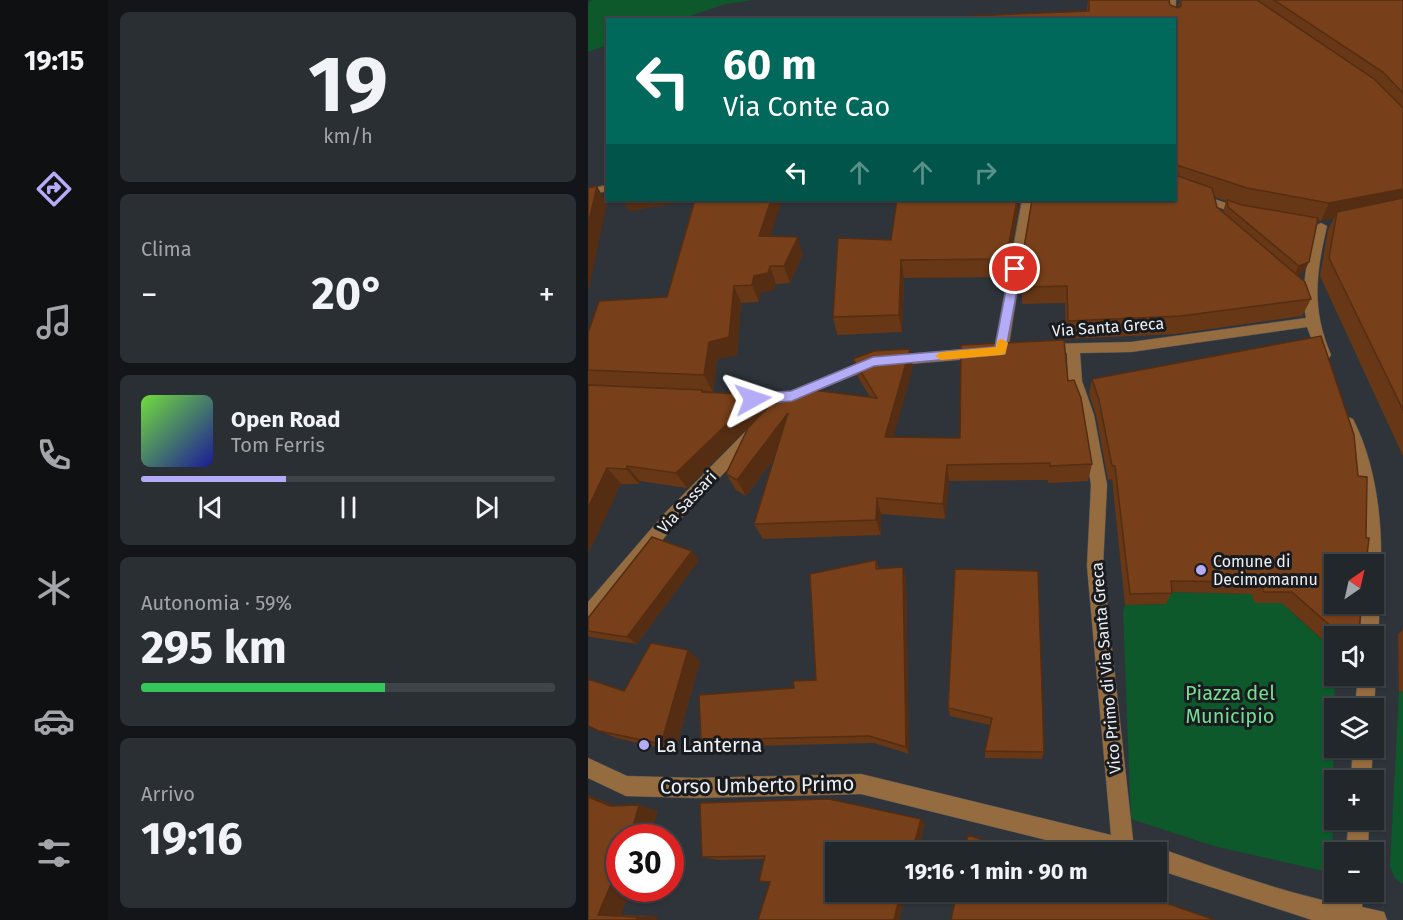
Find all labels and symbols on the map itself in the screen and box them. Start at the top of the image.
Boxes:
pin [989,243,1040,294]
street label: Via Santa Greca [1051,314,1165,340]
position arrow [721,367,785,431]
street label: Via Sassari [654,467,720,537]
place label: Comune di Decimomannu [1213,552,1318,589]
north arrow [1324,554,1384,614]
street label: Vico Primo di Via Santa Greca [1087,562,1125,774]
marker: Comune di Decimomannu [1194,563,1208,577]
park label: Piazza del Municipio [1185,681,1275,728]
place label: La Lanterna [656,733,762,757]
marker: La Lanterna [637,738,651,752]
street label: Corso Umberto Primo [660,771,854,799]
speed limit sign: 30 [606,824,684,902]

